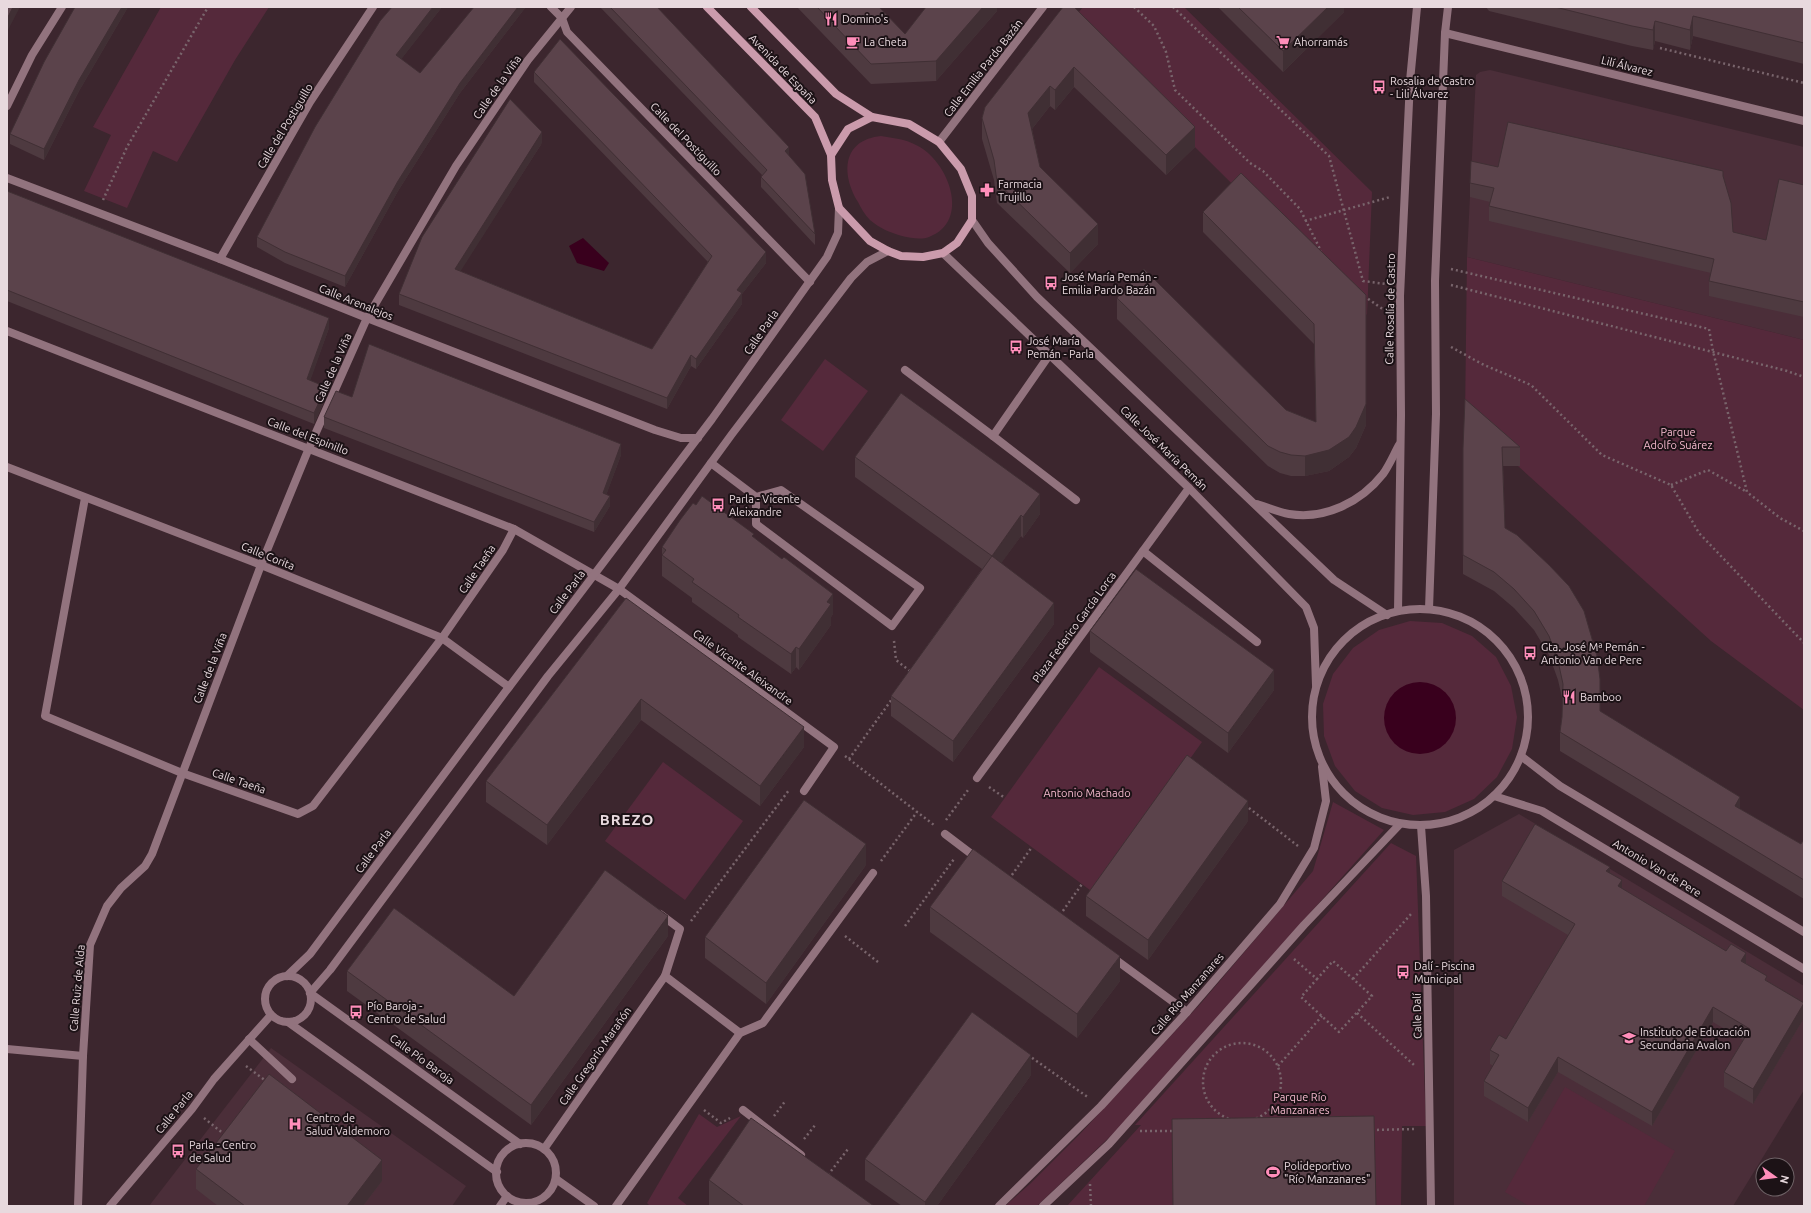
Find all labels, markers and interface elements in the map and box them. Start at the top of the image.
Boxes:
restaurant icon: Domino's [823,11,839,27]
place label: Domino's [842,13,889,25]
street label: Calle Emilia Pardo Bazán [941,17,1025,119]
street label: Avenida de España [747,32,819,106]
cafe icon: La Cheta [845,34,861,50]
supermarket icon: Ahorramás [1275,34,1291,50]
place label: La Cheta [864,36,907,48]
place label: Ahorramás [1294,36,1348,48]
street label: Calle de la Viña [471,53,523,121]
street label: Lilí Álvarez [1600,53,1654,78]
place label: Rosalia de Castro - Lili Álvarez [1390,75,1475,100]
bus stop icon: Rosalia de Castro - Lili Álvarez [1371,79,1387,95]
street label: Calle del Postiguillo [255,81,315,171]
street label: Calle del Postiguillo [648,100,724,178]
place label: Farmacia Trujillo [998,178,1042,203]
pharmacy icon: Farmacia Trujillo [979,182,995,198]
street label: Calle Rosalía de Castro [1383,253,1397,365]
place label: José María Pemán - Emilia Pardo Bazán [1062,271,1157,296]
bus stop icon: José María Pemán - Emilia Pardo Bazán [1043,275,1059,291]
street label: Calle Arenalejos [317,282,395,322]
street label: Calle Parla [741,307,781,357]
street label: Calle de la Viña [312,331,354,405]
place label: José María Pemán - Parla [1027,335,1094,360]
bus stop icon: José María Pemán - Parla [1008,339,1024,355]
street label: Calle José María Pemán [1118,403,1210,493]
street label: Calle del Espinillo [266,415,350,457]
park label: Parque Adolfo Suárez [1643,426,1713,451]
place label: Parla - Vicente Aleixandre [729,493,800,518]
bus stop icon: Parla - Vicente Aleixandre [710,497,726,513]
street label: Calle Corita [239,540,297,572]
street label: Calle Taeña [456,542,498,596]
street label: Calle Parla [547,568,587,616]
street label: Plaza Federico García Lorca [1030,569,1118,685]
street label: Calle Vicente Aleixandre [691,627,795,707]
street label: Calle de la Viña [191,631,229,705]
place label: Gta. José Mª Pemán - Antonio Van de Pere [1541,641,1645,666]
bus stop icon: Gta. José Mª Pemán - Antonio Van de Pere [1522,645,1538,661]
restaurant icon: Bamboo [1561,689,1577,705]
place label: Bamboo [1580,691,1621,703]
street label: Calle Taeña [211,766,267,796]
park label: Antonio Machado [1043,787,1131,799]
district label: BREZO [600,811,654,828]
street label: Calle Parla [353,827,393,875]
street label: Antonio Van de Pere [1611,837,1703,899]
street label: Calle Ruiz de Alda [67,944,87,1032]
street label: Calle Río Manzanares [1148,951,1226,1037]
place label: Dalí - Piscina Municipal [1414,960,1475,985]
bus stop icon: Dalí - Piscina Municipal [1395,964,1411,980]
street label: Calle Dalí [1411,993,1423,1039]
place label: Pío Baroja - Centro de Salud [367,1000,446,1025]
bus stop icon: Pío Baroja - Centro de Salud [348,1004,364,1020]
street label: Calle Gregorio Marañón [557,1005,633,1107]
place label: Instituto de Educación Secundaria Avalon [1640,1026,1750,1051]
school or university icon: Instituto de Educación Secundaria Avalon [1621,1030,1637,1046]
street label: Calle Pío Baroja [388,1032,456,1086]
street label: Calle Parla [153,1088,195,1136]
park label: Parque Río Manzanares [1270,1091,1330,1116]
place label: Centro de Salud Valdemoro [306,1112,390,1137]
hospital icon: Centro de Salud Valdemoro [287,1116,303,1132]
place label: Parla - Centro de Salud [189,1139,256,1164]
bus stop icon: Parla - Centro de Salud [170,1143,186,1159]
north arrow [1755,1157,1795,1197]
place label: Polideportivo "Río Manzanares" [1284,1160,1370,1185]
sports icon: Polideportivo "Río Manzanares" [1265,1164,1281,1180]
text: N [1778,1174,1792,1185]

